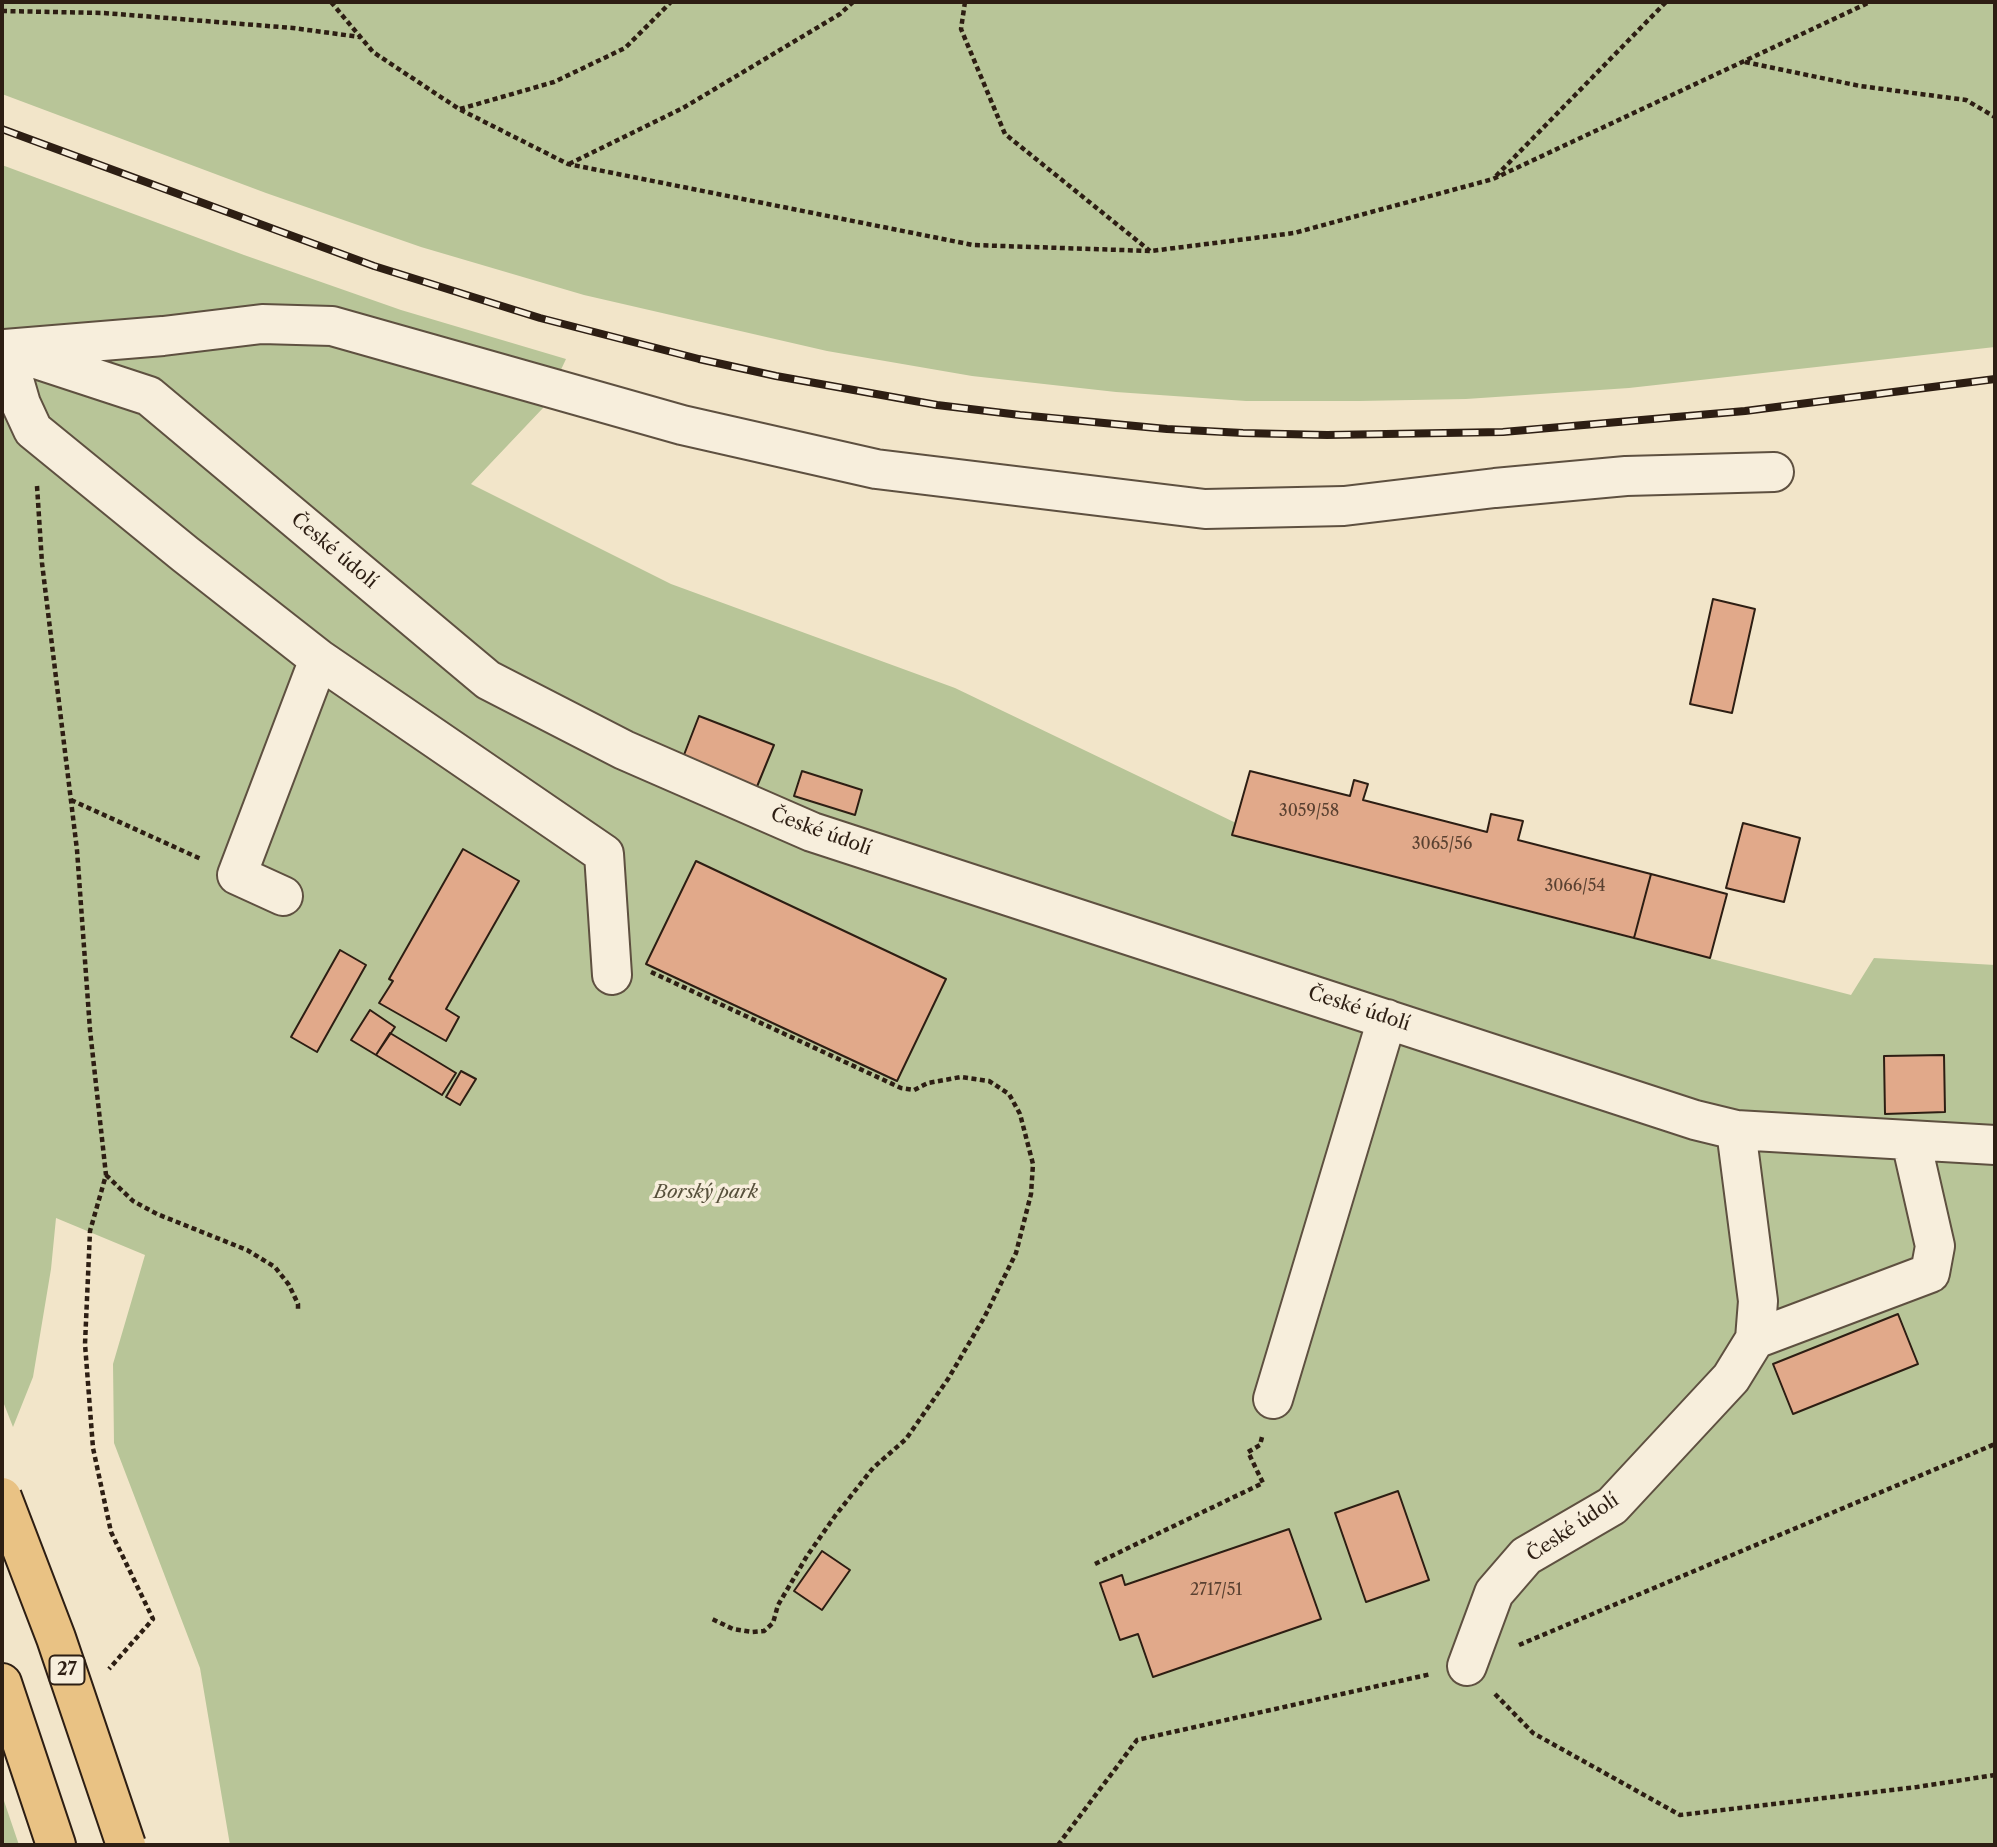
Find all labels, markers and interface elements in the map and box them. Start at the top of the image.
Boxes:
street label: České údolí [286,508,382,594]
house number: 3059/58 [1279,801,1339,821]
street label: České údolí [768,803,874,861]
house number: 3065/56 [1412,834,1472,854]
house number: 3066/54 [1544,876,1606,896]
street label: České údolí [1305,982,1413,1036]
park label: Borský park [654,1182,758,1204]
street label: České údolí [1523,1489,1623,1567]
house number: 2717/51 [1190,1580,1242,1600]
road number: 27 [50,1656,84,1685]

